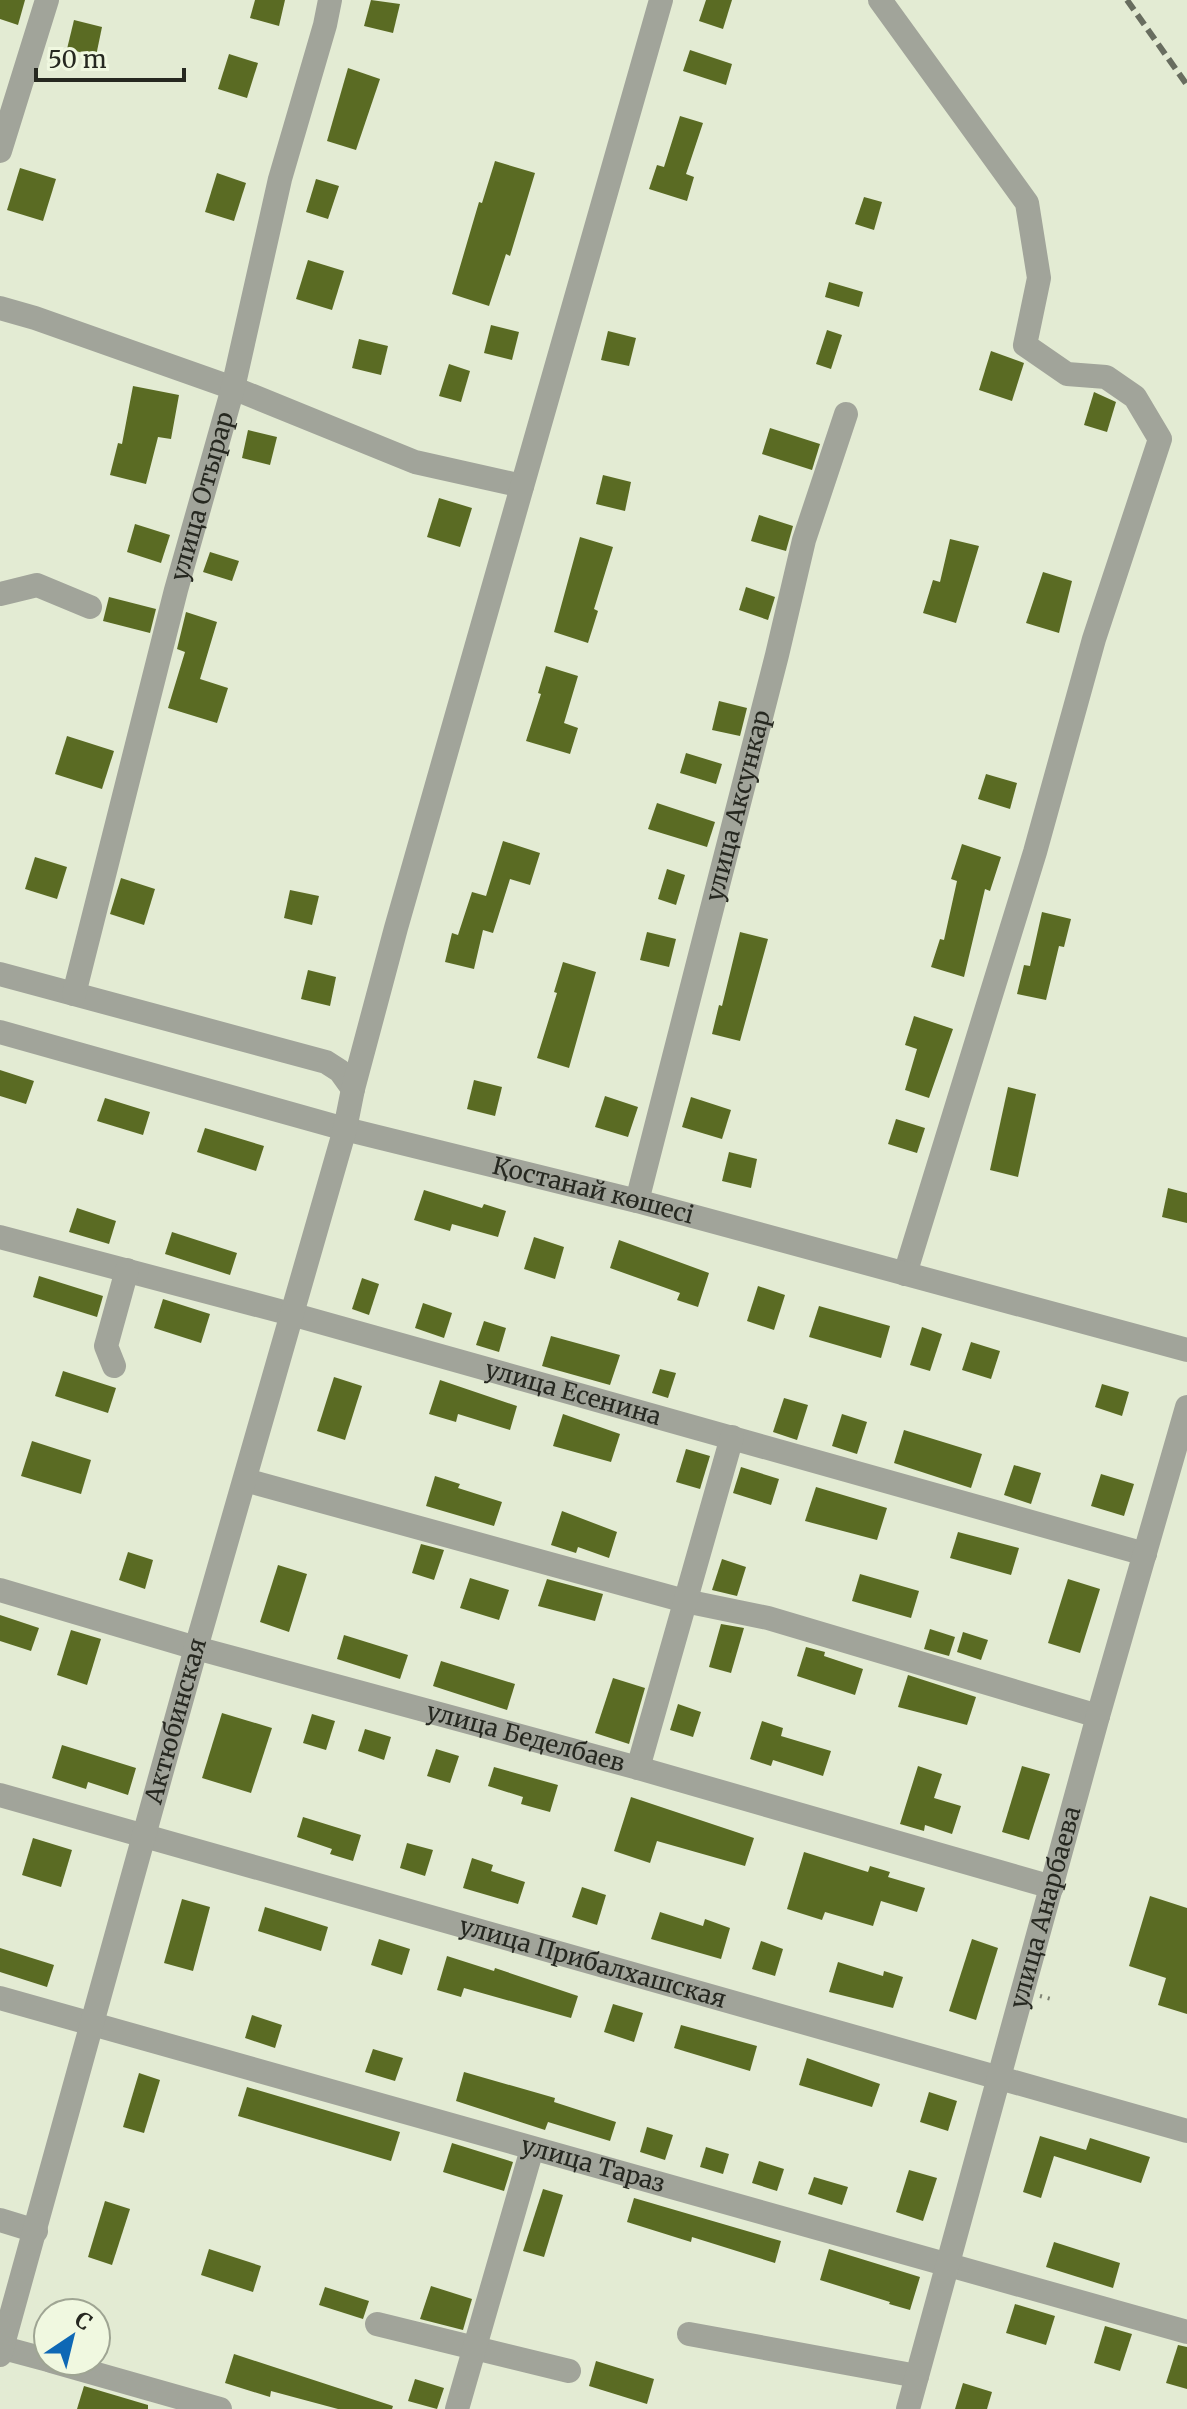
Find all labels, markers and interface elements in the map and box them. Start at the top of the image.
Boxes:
scale bar [36,32,184,82]
text: 50 m [48,44,107,75]
street label: улица Отырар [163,408,241,584]
street label: улица Аксункар [698,707,777,904]
street label: Қостанай көшесі [489,1150,697,1231]
street label: улица Есенина [482,1353,665,1432]
street label: Актюбинская [137,1634,213,1808]
street label: улица Беделбаев [423,1695,628,1779]
street label: улица Анарбаева [1003,1803,1088,2012]
street label: улица Прибалхашская [456,1910,730,2015]
street label: улица Тараз [518,2129,669,2199]
north arrow [32,2297,112,2377]
text: С [69,2305,97,2336]

